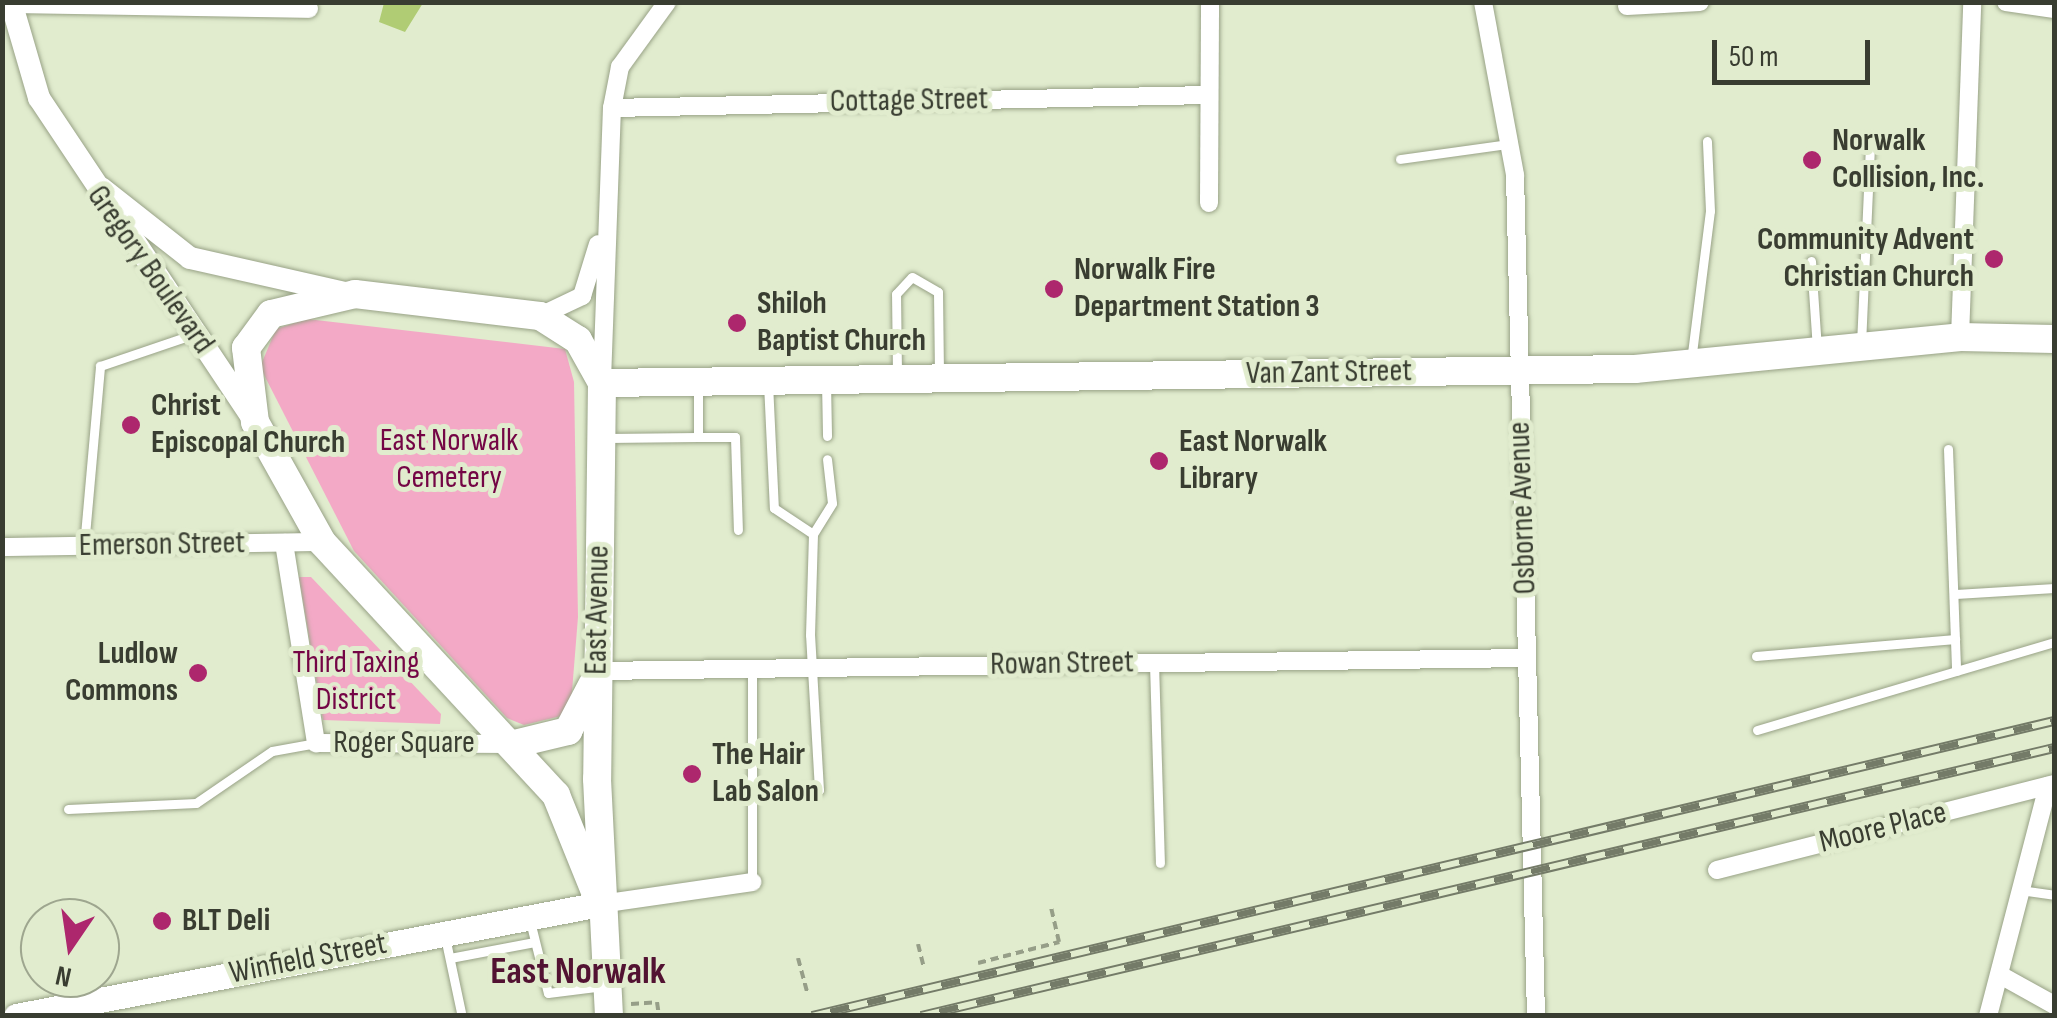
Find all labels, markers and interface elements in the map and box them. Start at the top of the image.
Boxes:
scale bar [1717,20,1874,82]
text: 50 m [1729,39,1778,75]
street label: Cottage Street [830,80,988,122]
place label: Norwalk Collision, Inc. [1832,123,1984,198]
marker: Norwalk Collision, Inc. [1801,149,1823,171]
street label: Gregory Boulevard [78,179,222,361]
place label: Community Advent Christian Church [1757,222,1974,297]
marker: Community Advent Christian Church [1983,248,2005,270]
place label: Norwalk Fire Department Station 3 [1074,252,1320,327]
marker: Norwalk Fire Department Station 3 [1043,278,1065,300]
place label: Shiloh Baptist Church [757,286,926,361]
marker: Shiloh Baptist Church [726,312,748,334]
street label: Van Zant Street [1246,352,1412,394]
place label: Christ Episcopal Church [151,388,345,463]
marker: Christ Episcopal Church [120,414,142,436]
street label: Osborne Avenue [1501,421,1545,595]
park label: East Norwalk Cemetery [380,423,518,498]
place label: East Norwalk Library [1179,424,1327,499]
marker: East Norwalk Library [1148,450,1170,472]
street label: Emerson Street [78,524,246,566]
street label: East Avenue [578,545,618,675]
place label: Ludlow Commons [65,636,178,711]
street label: Rowan Street [990,644,1134,684]
park label: Third Taxing District [292,645,420,720]
marker: Ludlow Commons [187,662,209,684]
street label: Roger Square [333,724,475,762]
place label: The Hair Lab Salon [712,737,819,812]
marker: The Hair Lab Salon [681,763,703,785]
street label: Moore Place [1816,794,1950,862]
north arrow [20,898,120,998]
place label: BLT Deli [182,902,270,940]
marker: BLT Deli [151,910,173,932]
street label: Winfield Street [226,925,390,993]
district label: East Norwalk [490,949,666,995]
text: N [53,958,75,994]

